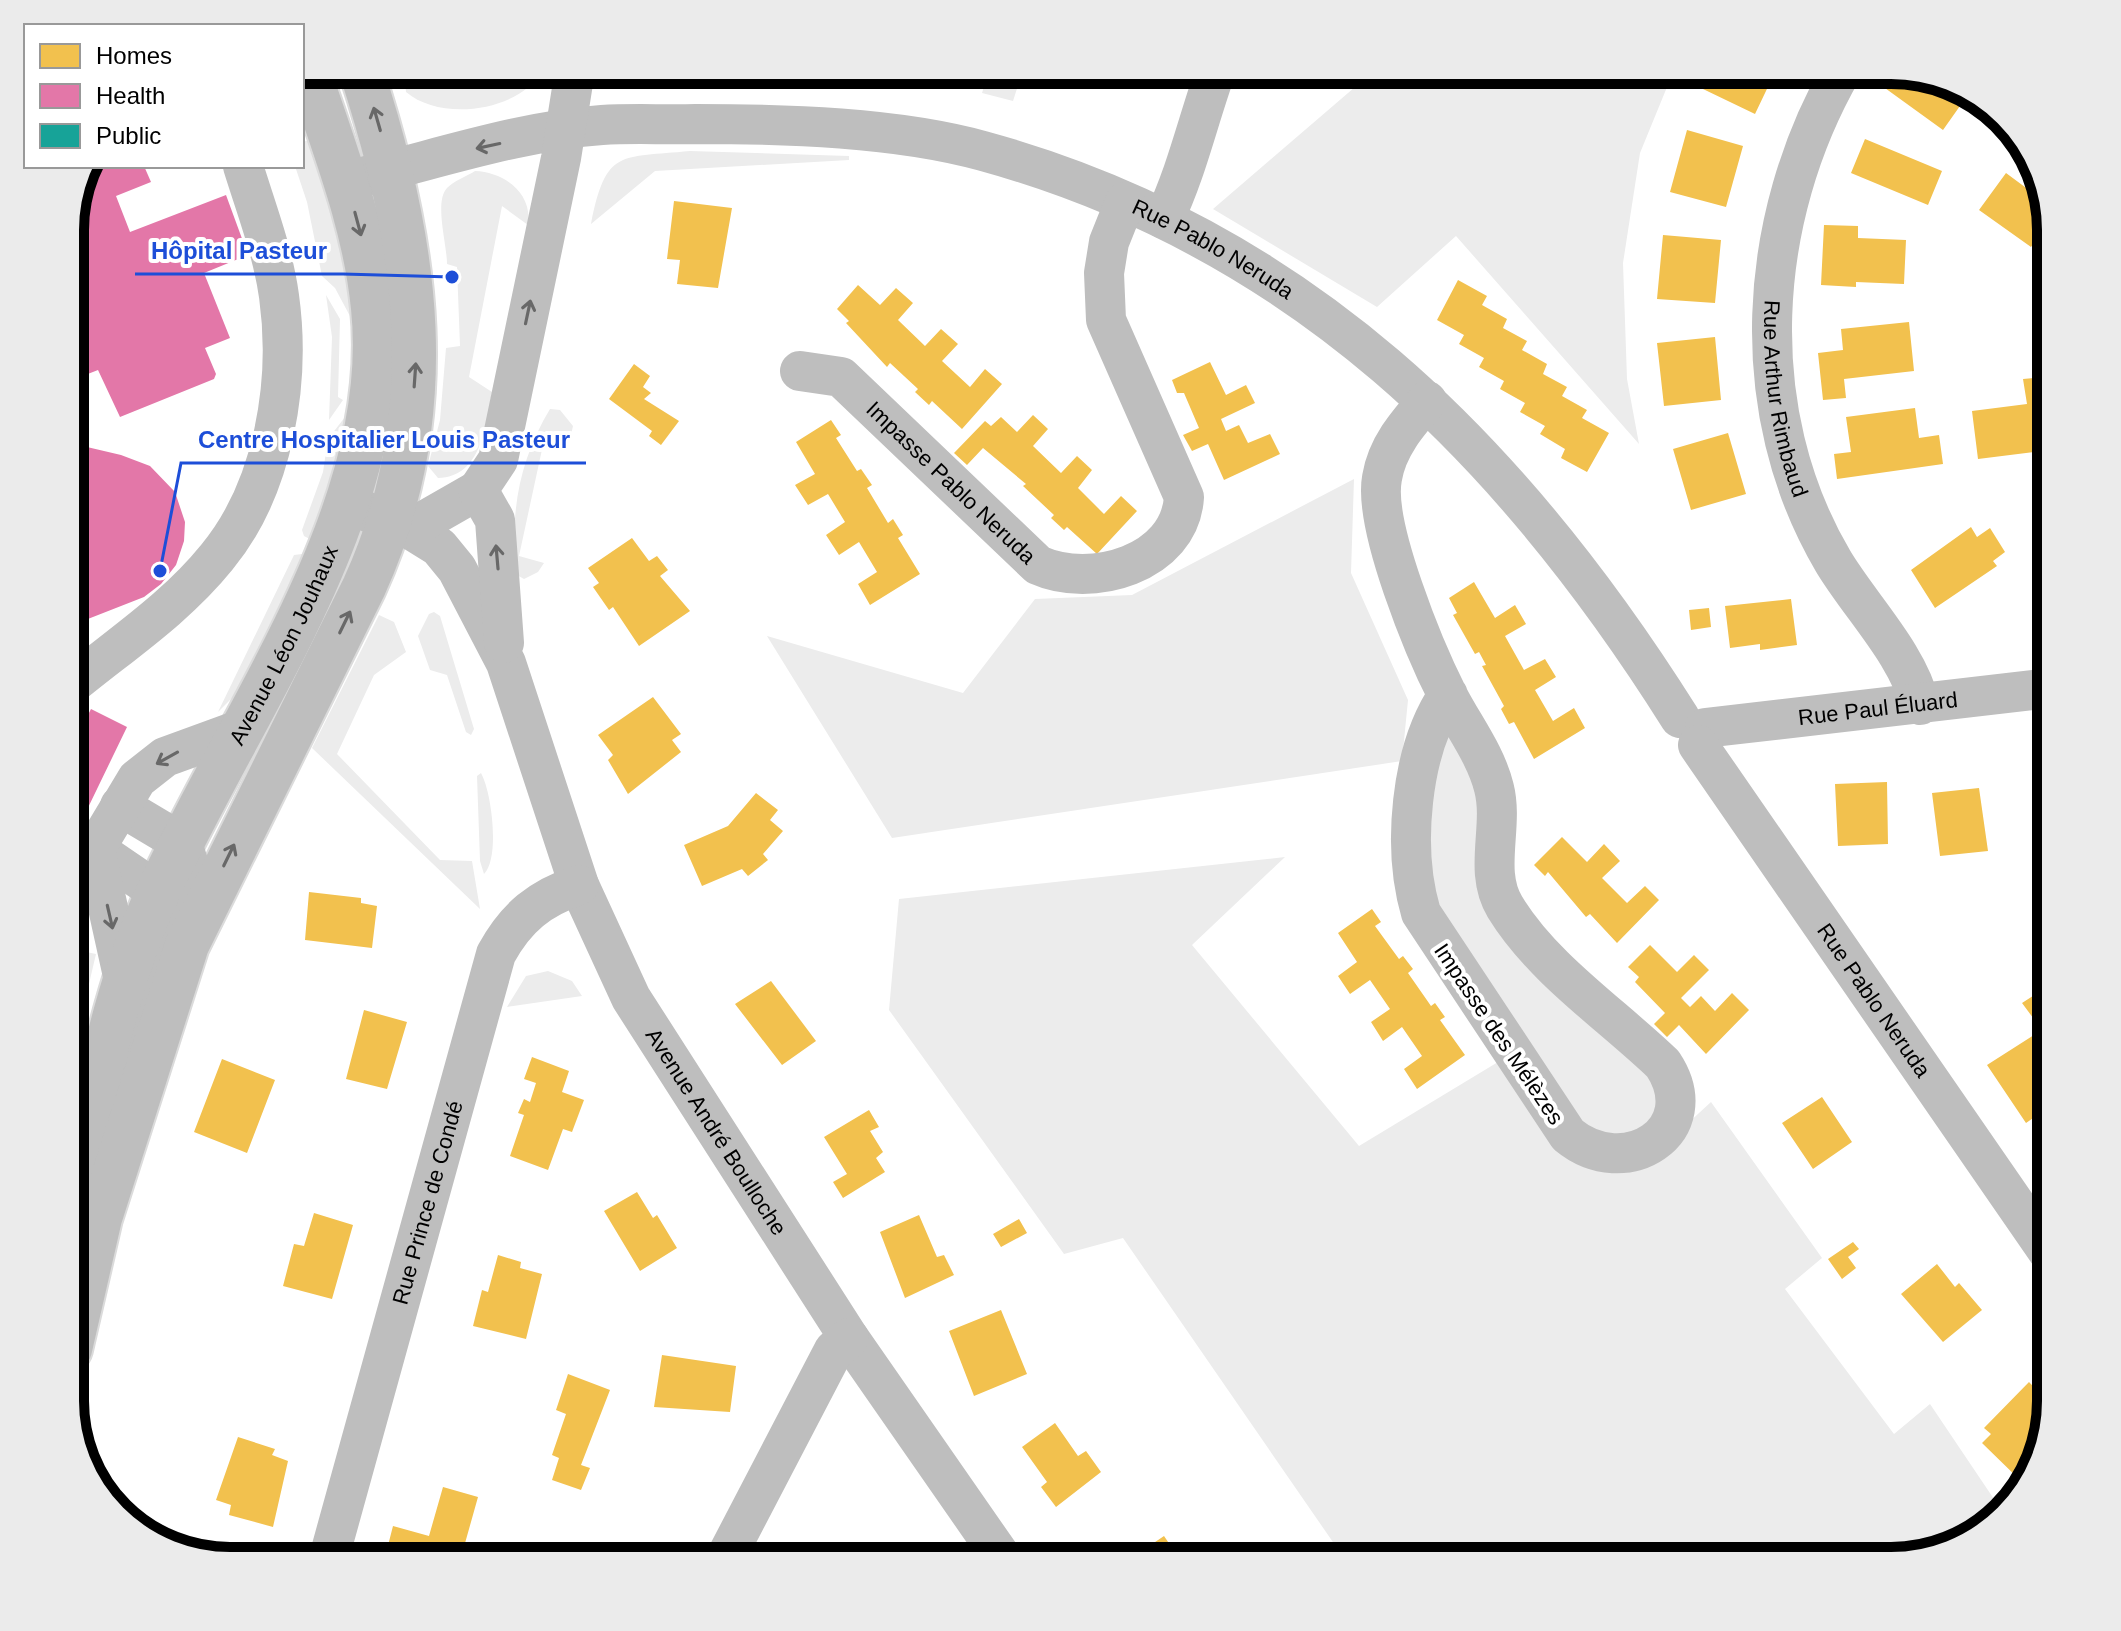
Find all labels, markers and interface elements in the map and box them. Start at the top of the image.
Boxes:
legend [24,24,304,168]
text: Homes [96,42,172,69]
text: Health [96,82,165,109]
one-way arrow [369,107,383,132]
text: Public [96,122,161,149]
one-way arrow [476,140,501,155]
street label: Rue Pablo Neruda [1129,194,1299,304]
one-way arrow [351,211,366,237]
callout: Hôpital Pasteur [135,226,343,274]
text: Hôpital Pasteur [151,237,327,264]
one-way arrow [521,299,536,325]
street label: Rue Arthur Rimbaud [1759,299,1813,500]
one-way arrow [408,362,423,389]
street label: Impasse Pablo Neruda [862,396,1042,569]
callout: Centre Hospitalier Louis Pasteur [181,415,586,463]
text: Centre Hospitalier Louis Pasteur [198,426,570,453]
street label: Avenue Léon Jouhaux [224,542,342,749]
one-way arrow [489,544,504,571]
one-way arrow [338,611,353,635]
street label: Rue Paul Éluard [1797,686,1959,730]
one-way arrow [156,750,179,766]
one-way arrow [222,844,238,868]
one-way arrow [103,904,118,929]
street label: Rue Pablo Neruda [1812,918,1936,1082]
street label: Impasse des Mélèzes [1429,939,1569,1129]
street label: Avenue André Boulloche [641,1023,792,1240]
street label: Rue Prince de Condé [387,1098,467,1307]

